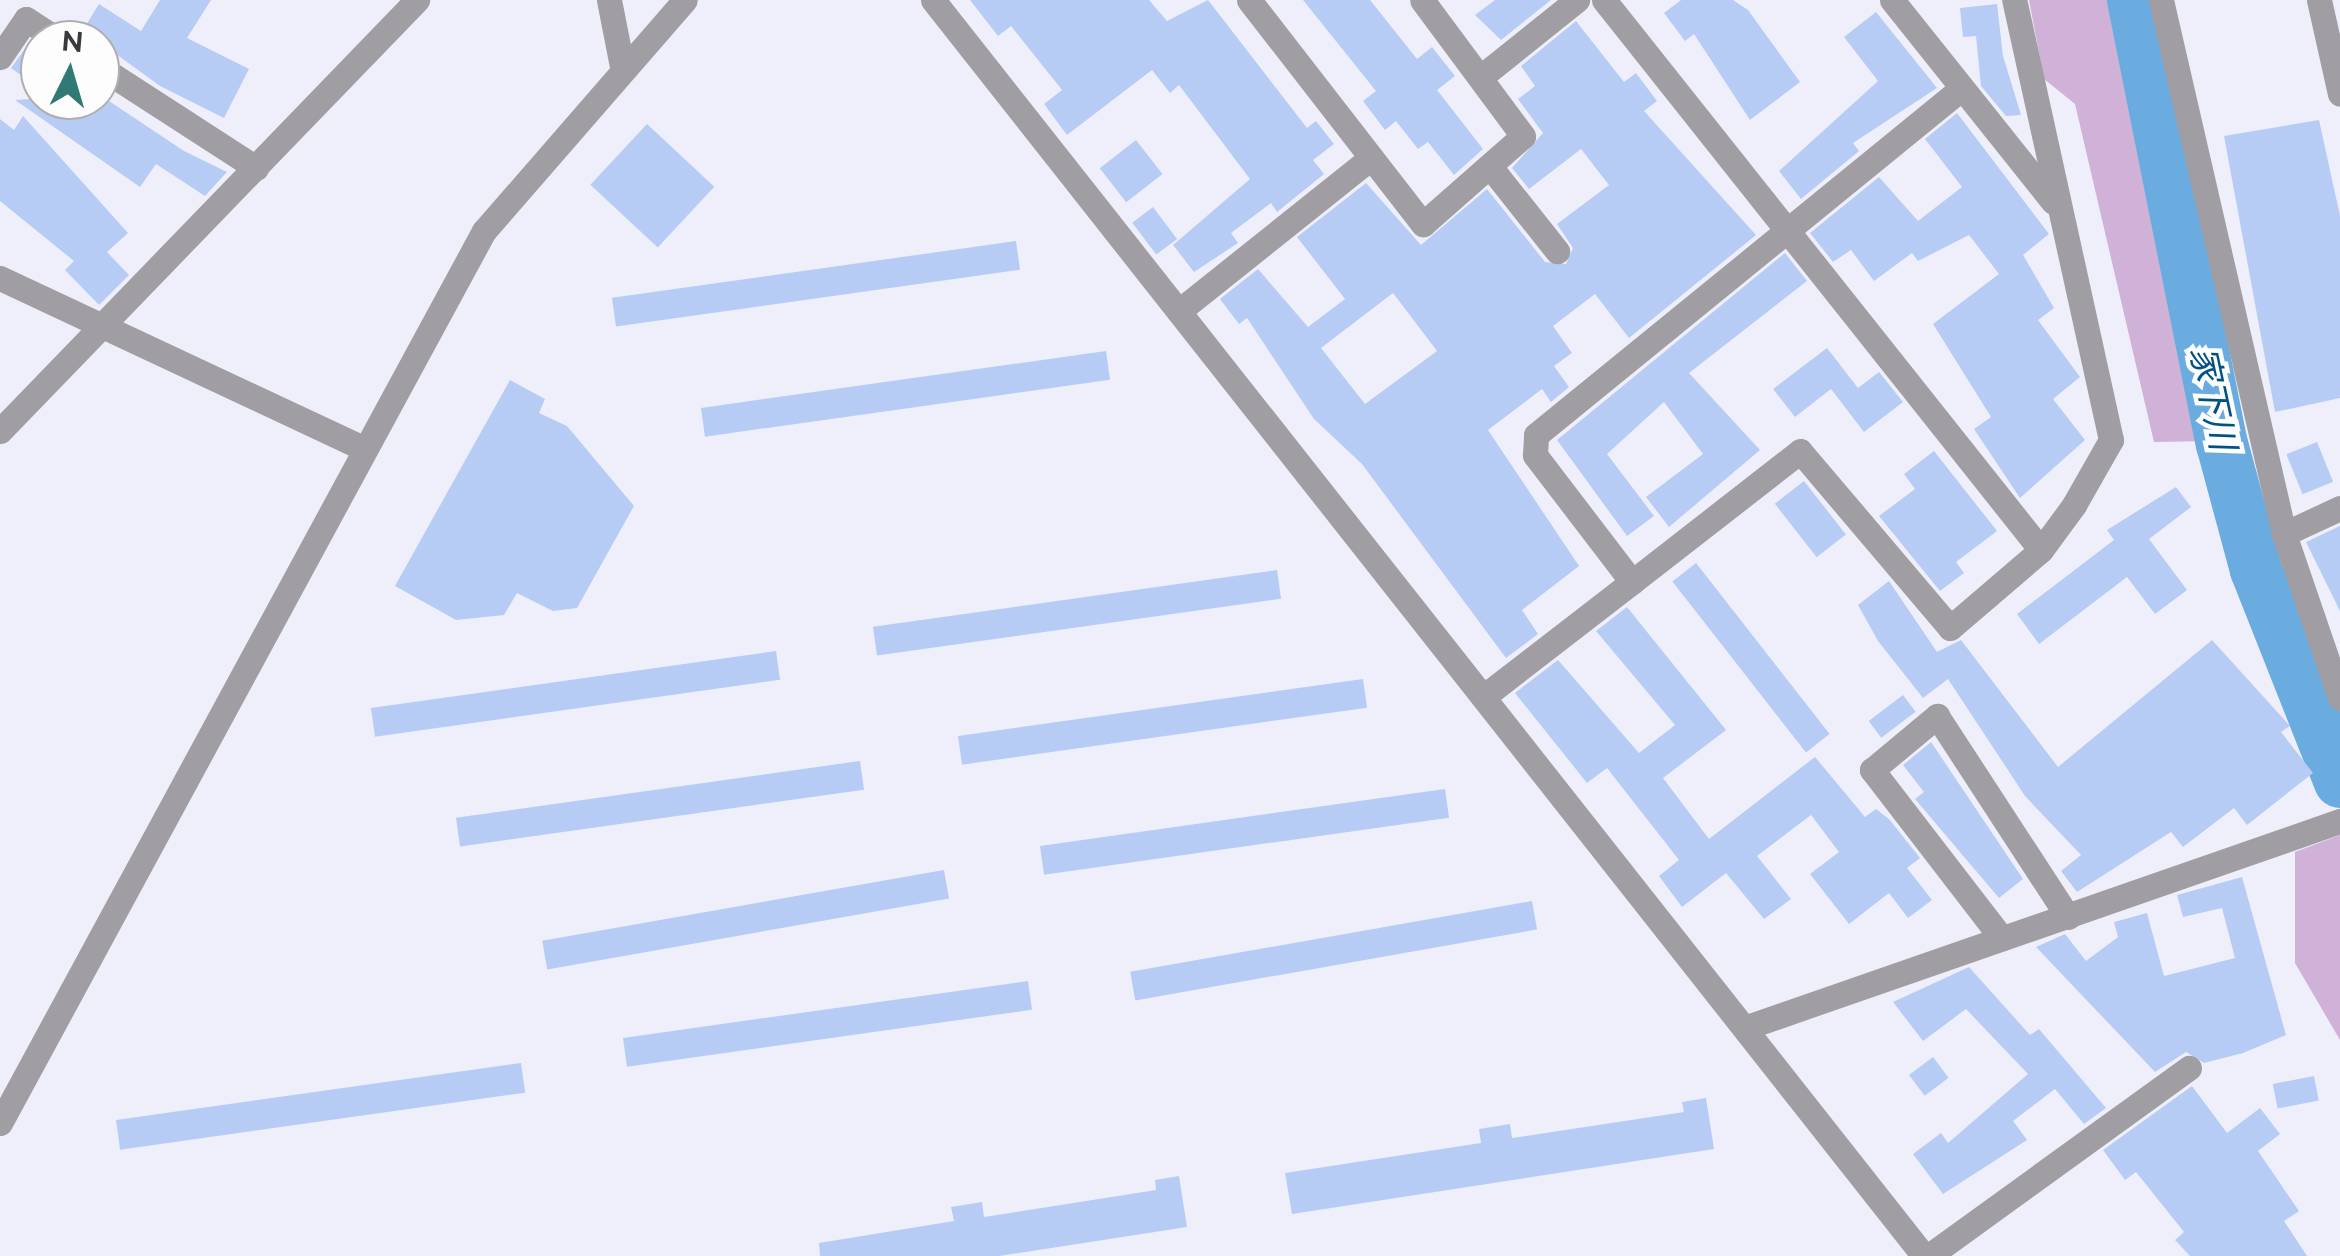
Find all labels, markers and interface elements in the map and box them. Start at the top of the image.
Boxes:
north arrow [20,20,120,120]
text: N [60,24,85,59]
water label: 家下川 [2182,342,2244,454]

